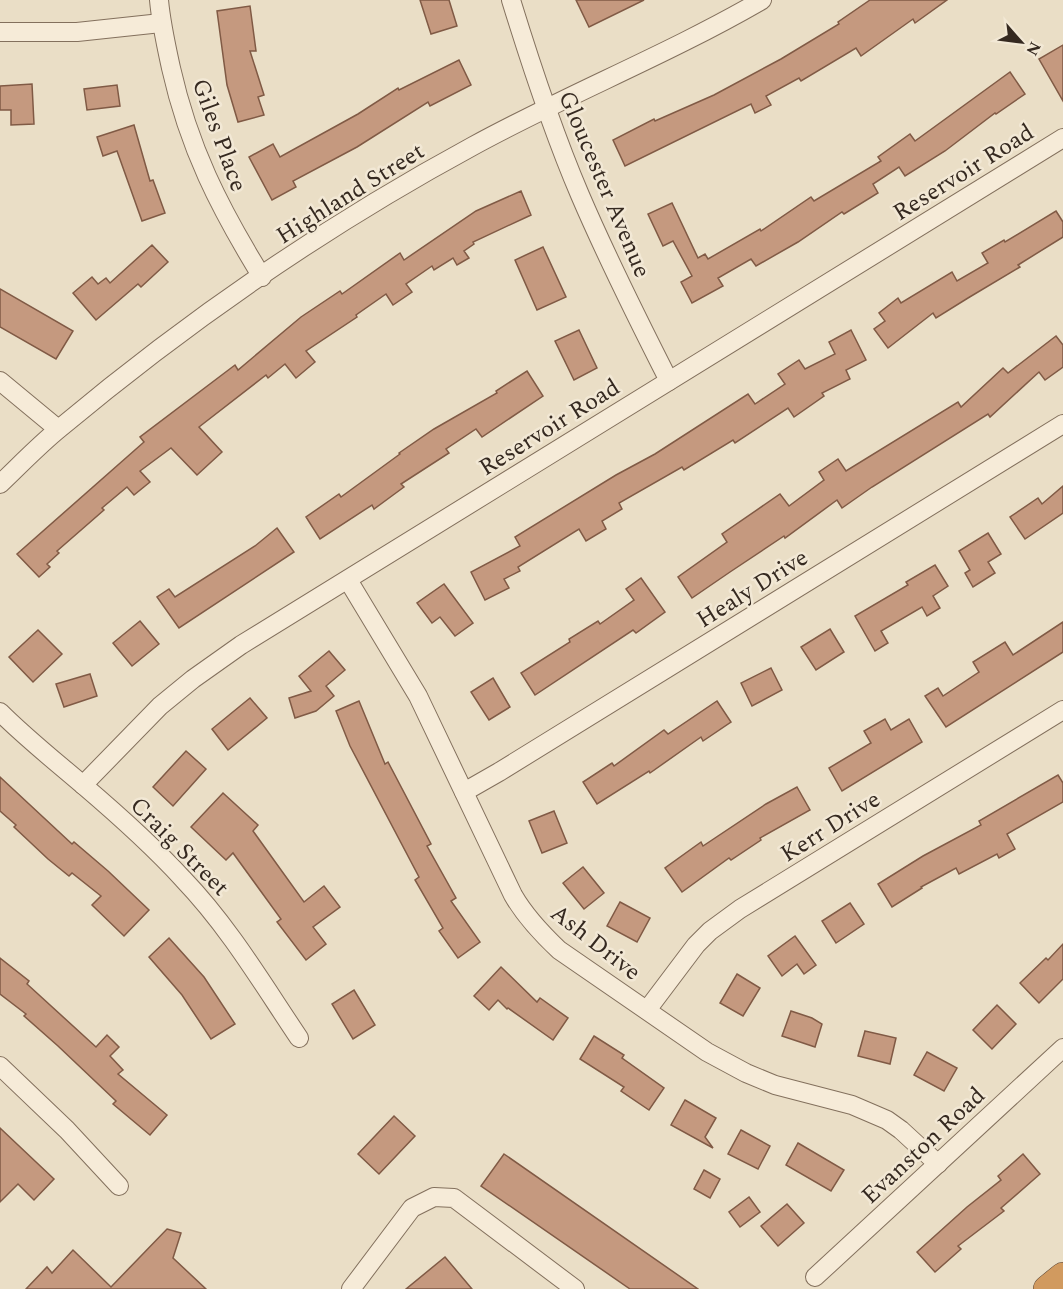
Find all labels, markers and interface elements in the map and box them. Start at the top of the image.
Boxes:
north arrow [991,12,1051,72]
text: N [1020,37,1047,60]
street label: Giles Place [182,74,256,197]
street label: Gloucester Avenue [548,85,660,283]
street label: Reservoir Road [886,115,1041,231]
street label: Highland Street [269,134,432,254]
street label: Reservoir Road [472,370,627,486]
street label: Healy Drive [689,540,816,638]
street label: Kerr Drive [773,782,888,872]
street label: Craig Street [121,789,237,905]
street label: Ash Drive [542,896,649,990]
street label: Evanston Road [853,1079,994,1213]

